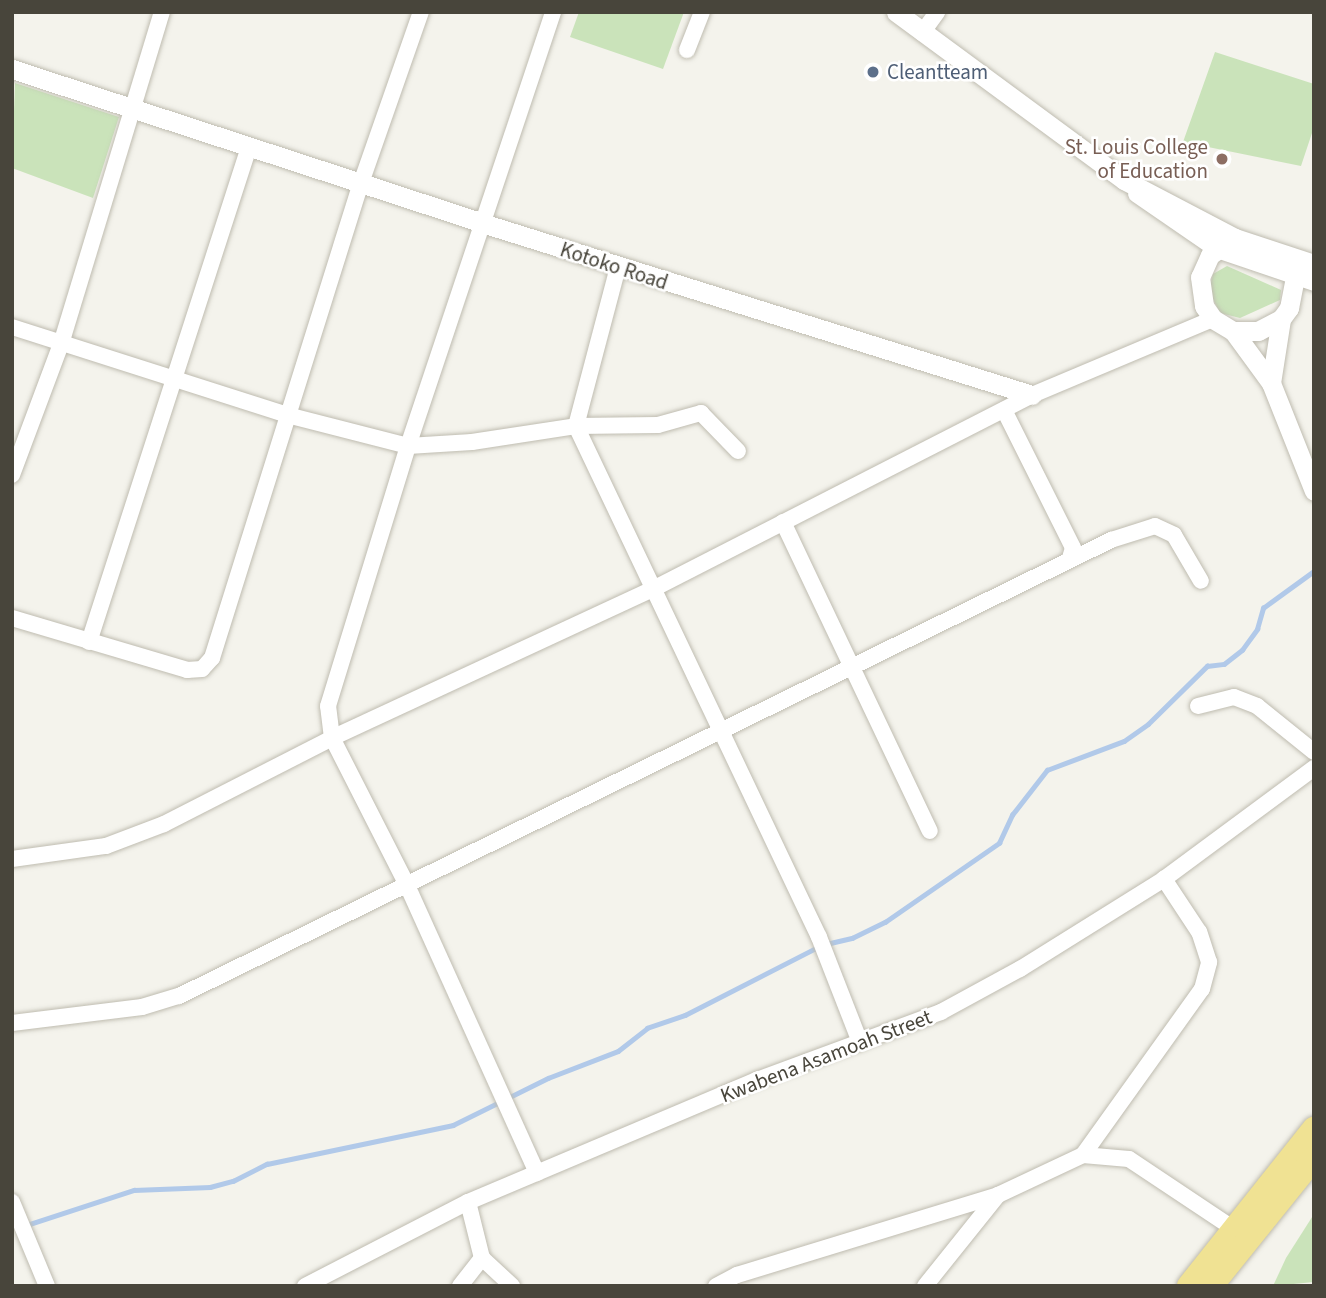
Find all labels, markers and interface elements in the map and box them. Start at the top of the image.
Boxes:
place label: Cleantteam [887,59,988,85]
marker: Cleantteam [865,64,881,80]
place label: St. Louis College of Education [1065,134,1208,184]
marker: St. Louis College of Education [1214,151,1230,167]
street label: Kotoko Road [557,237,671,295]
street label: Kwabena Asamoah Street [717,1004,935,1108]

